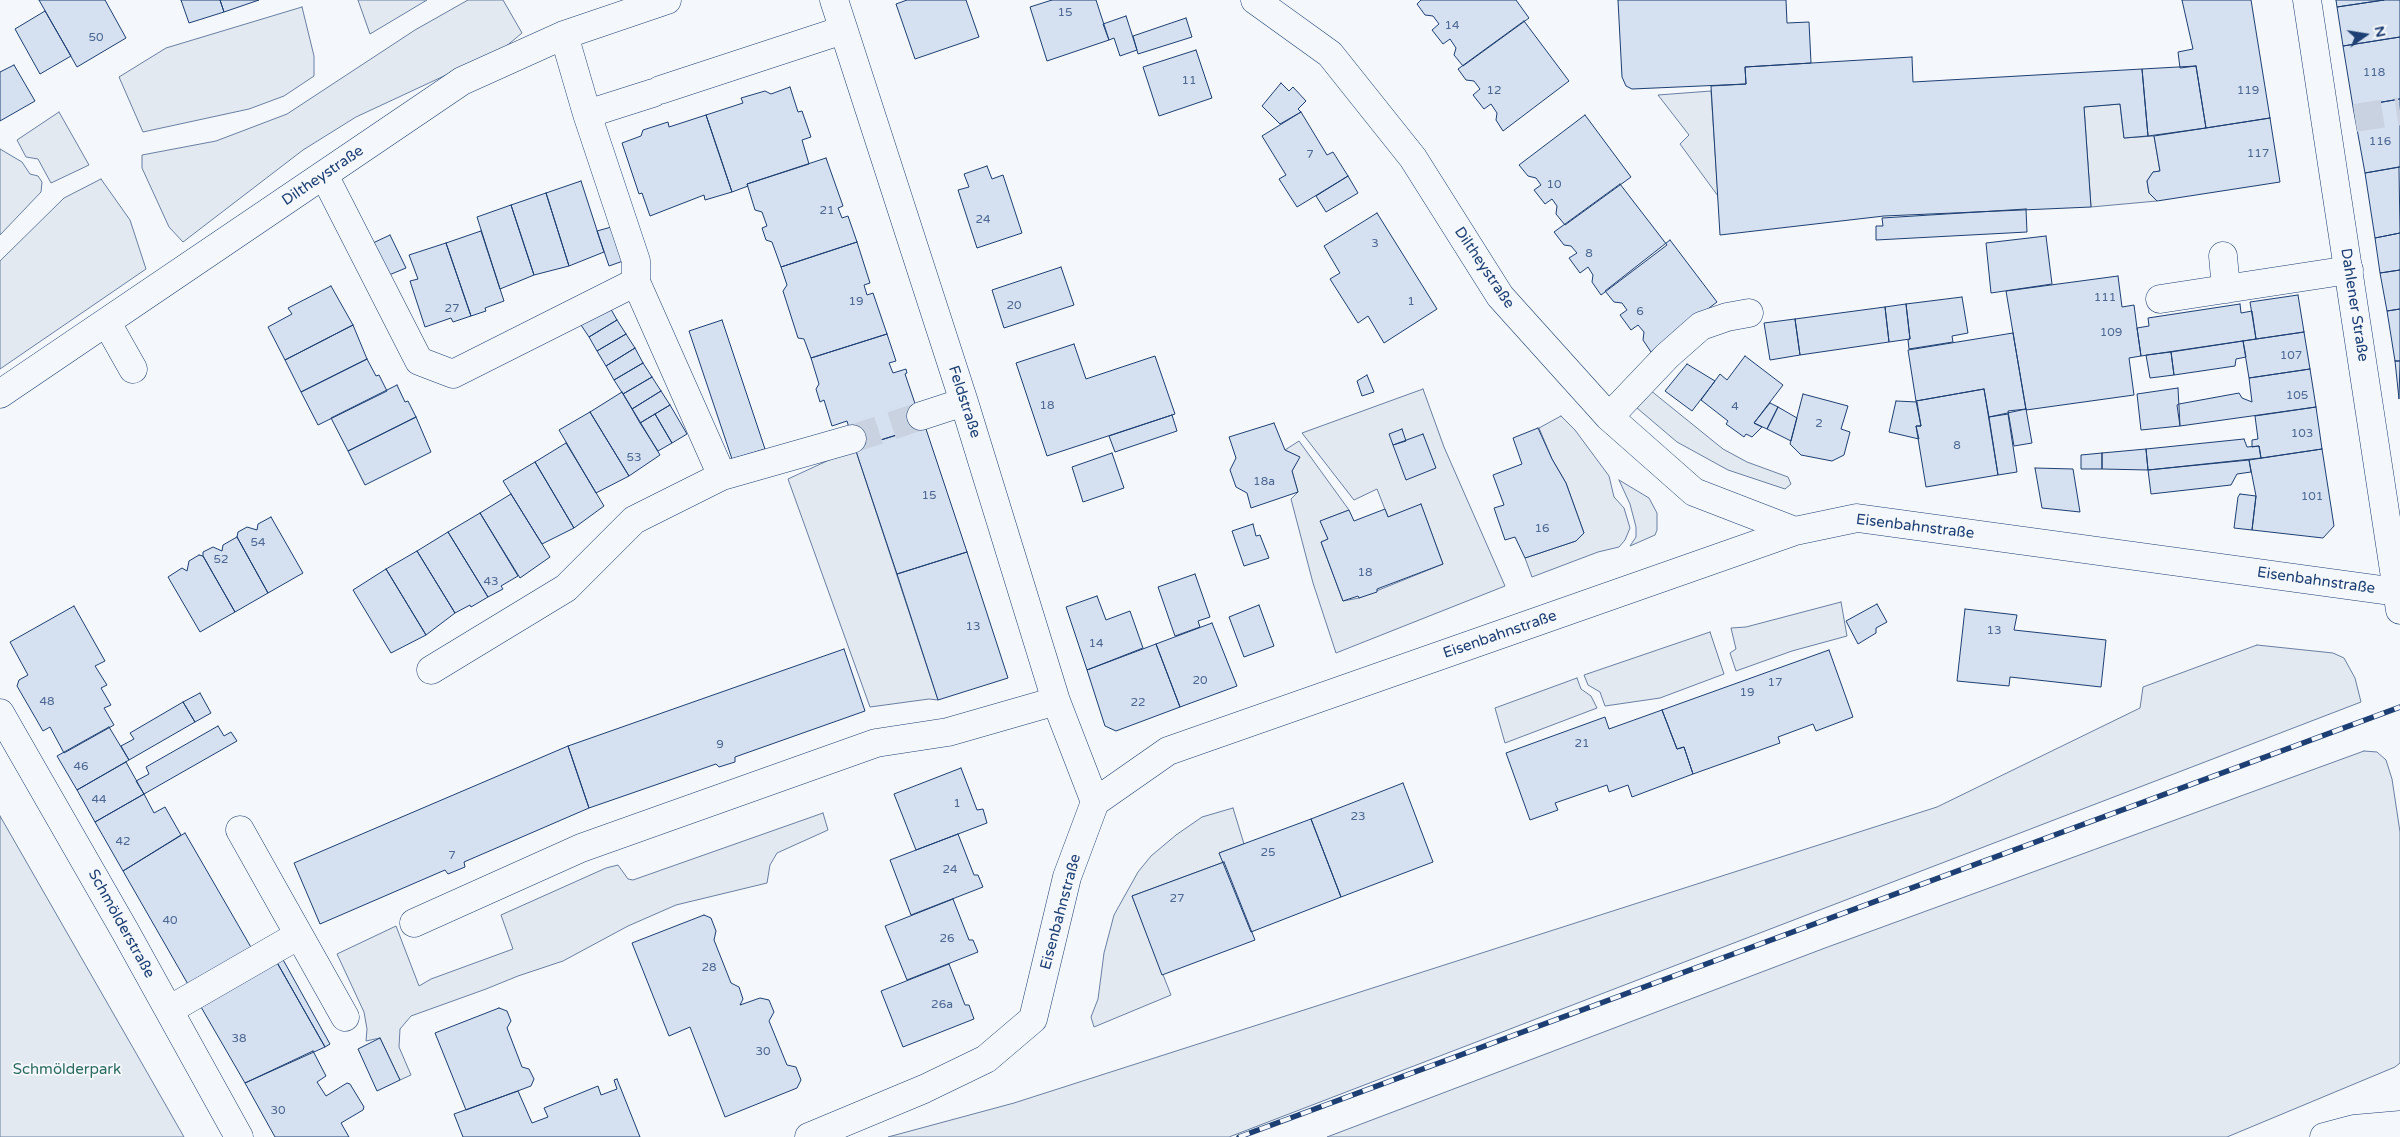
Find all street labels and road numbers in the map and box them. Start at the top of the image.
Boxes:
street label: Diltheystraße [279,142,367,210]
street label: Diltheystraße [1450,224,1518,312]
street label: Dahlener Straße [2336,247,2372,363]
street label: Feldstraße [944,364,984,440]
street label: Eisenbahnstraße [1855,511,1975,543]
street label: Eisenbahnstraße [2256,564,2376,598]
street label: Eisenbahnstraße [1441,607,1559,663]
street label: Eisenbahnstraße [1037,852,1085,972]
street label: Schmölderstraße [84,867,158,981]

